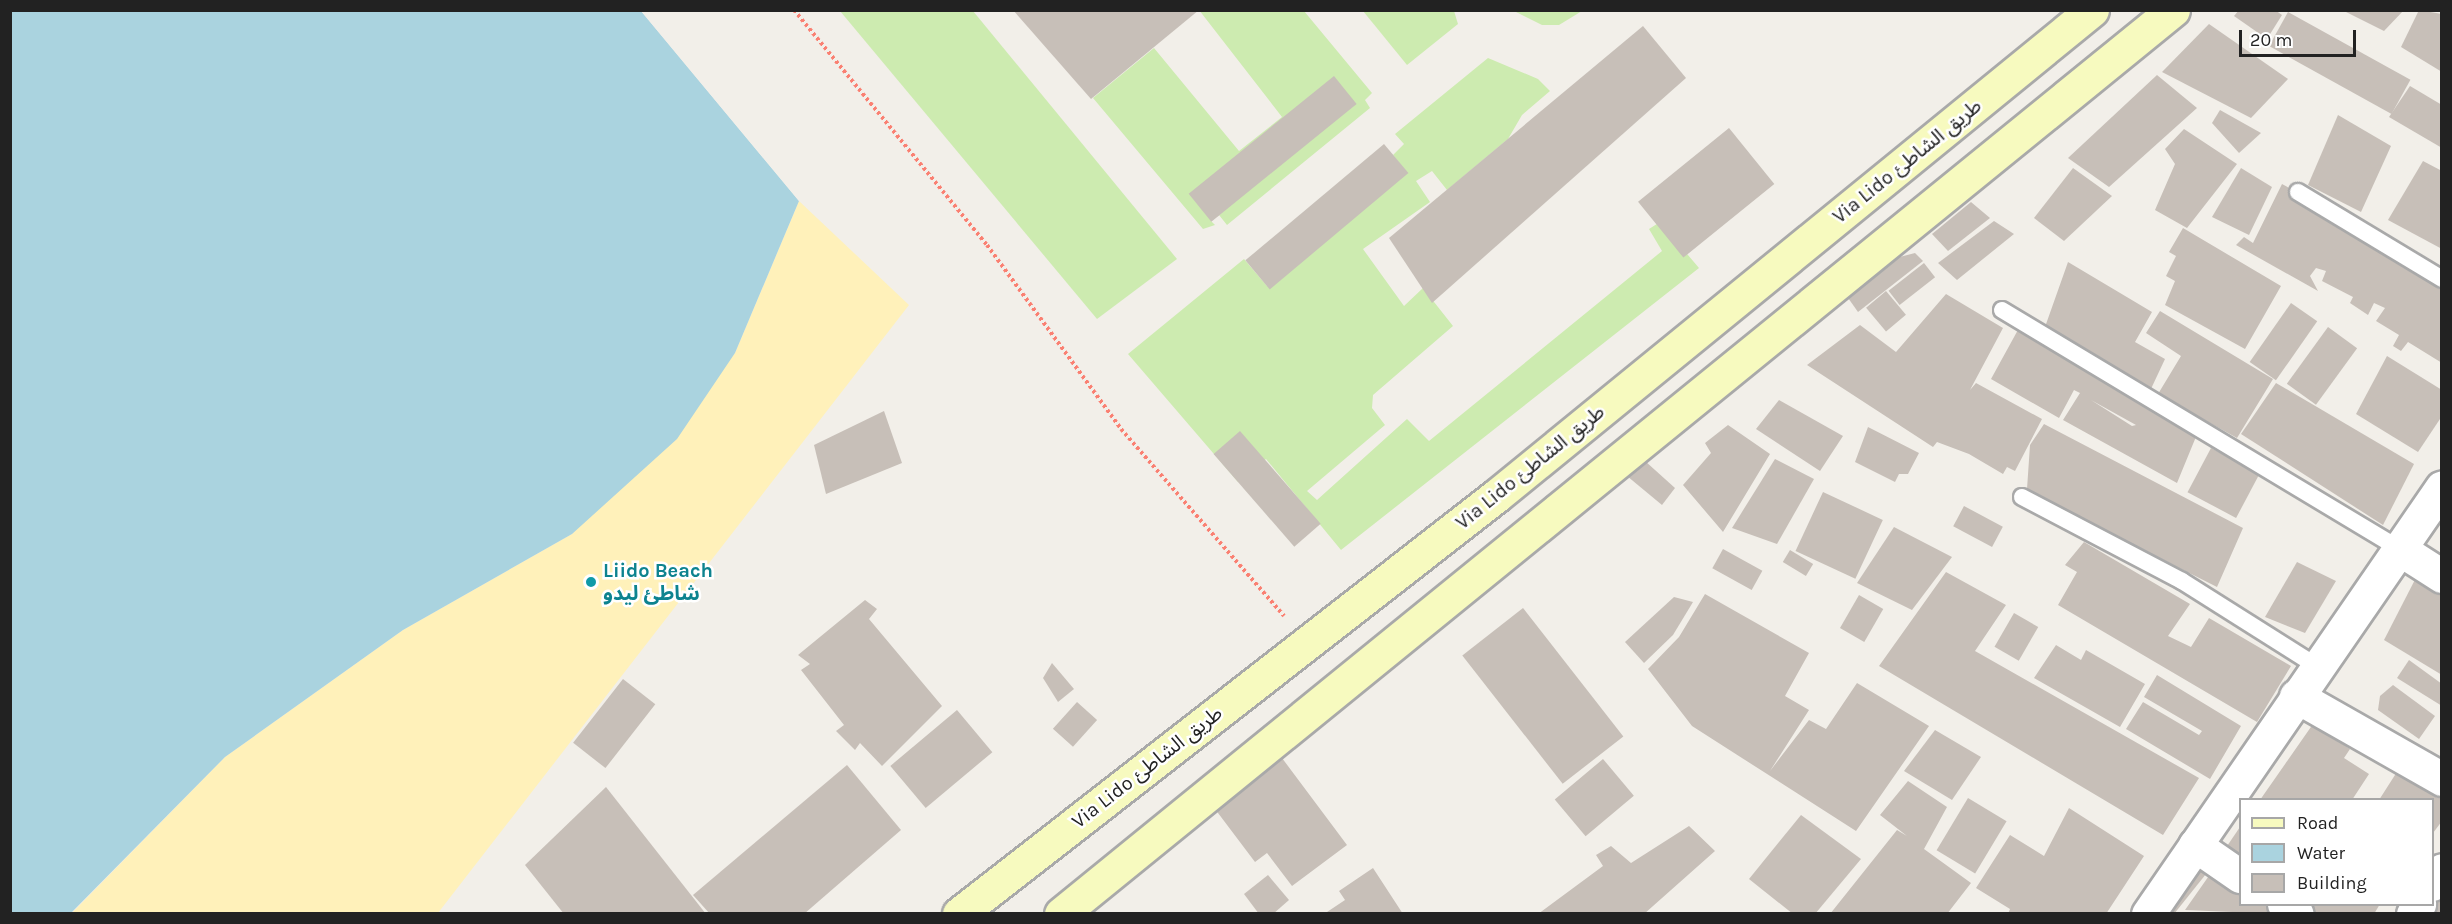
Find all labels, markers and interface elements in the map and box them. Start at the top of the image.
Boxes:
scale bar [2242,18,2359,56]
text: 20 m [2250,29,2292,51]
street label: Via Lido طريق الشاطئ [1828,94,1986,228]
street label: Via Lido طريق الشاطئ [1451,400,1609,534]
place label: Liido Beach شاطئ ليدو [603,558,713,605]
marker: Liido Beach شاطئ ليدو [584,575,598,589]
street label: Via Lido طريق الشاطئ [1067,701,1227,833]
legend [2239,798,2434,906]
text: Road [2297,812,2338,834]
text: Water [2297,842,2345,864]
text: Building [2297,872,2367,894]

